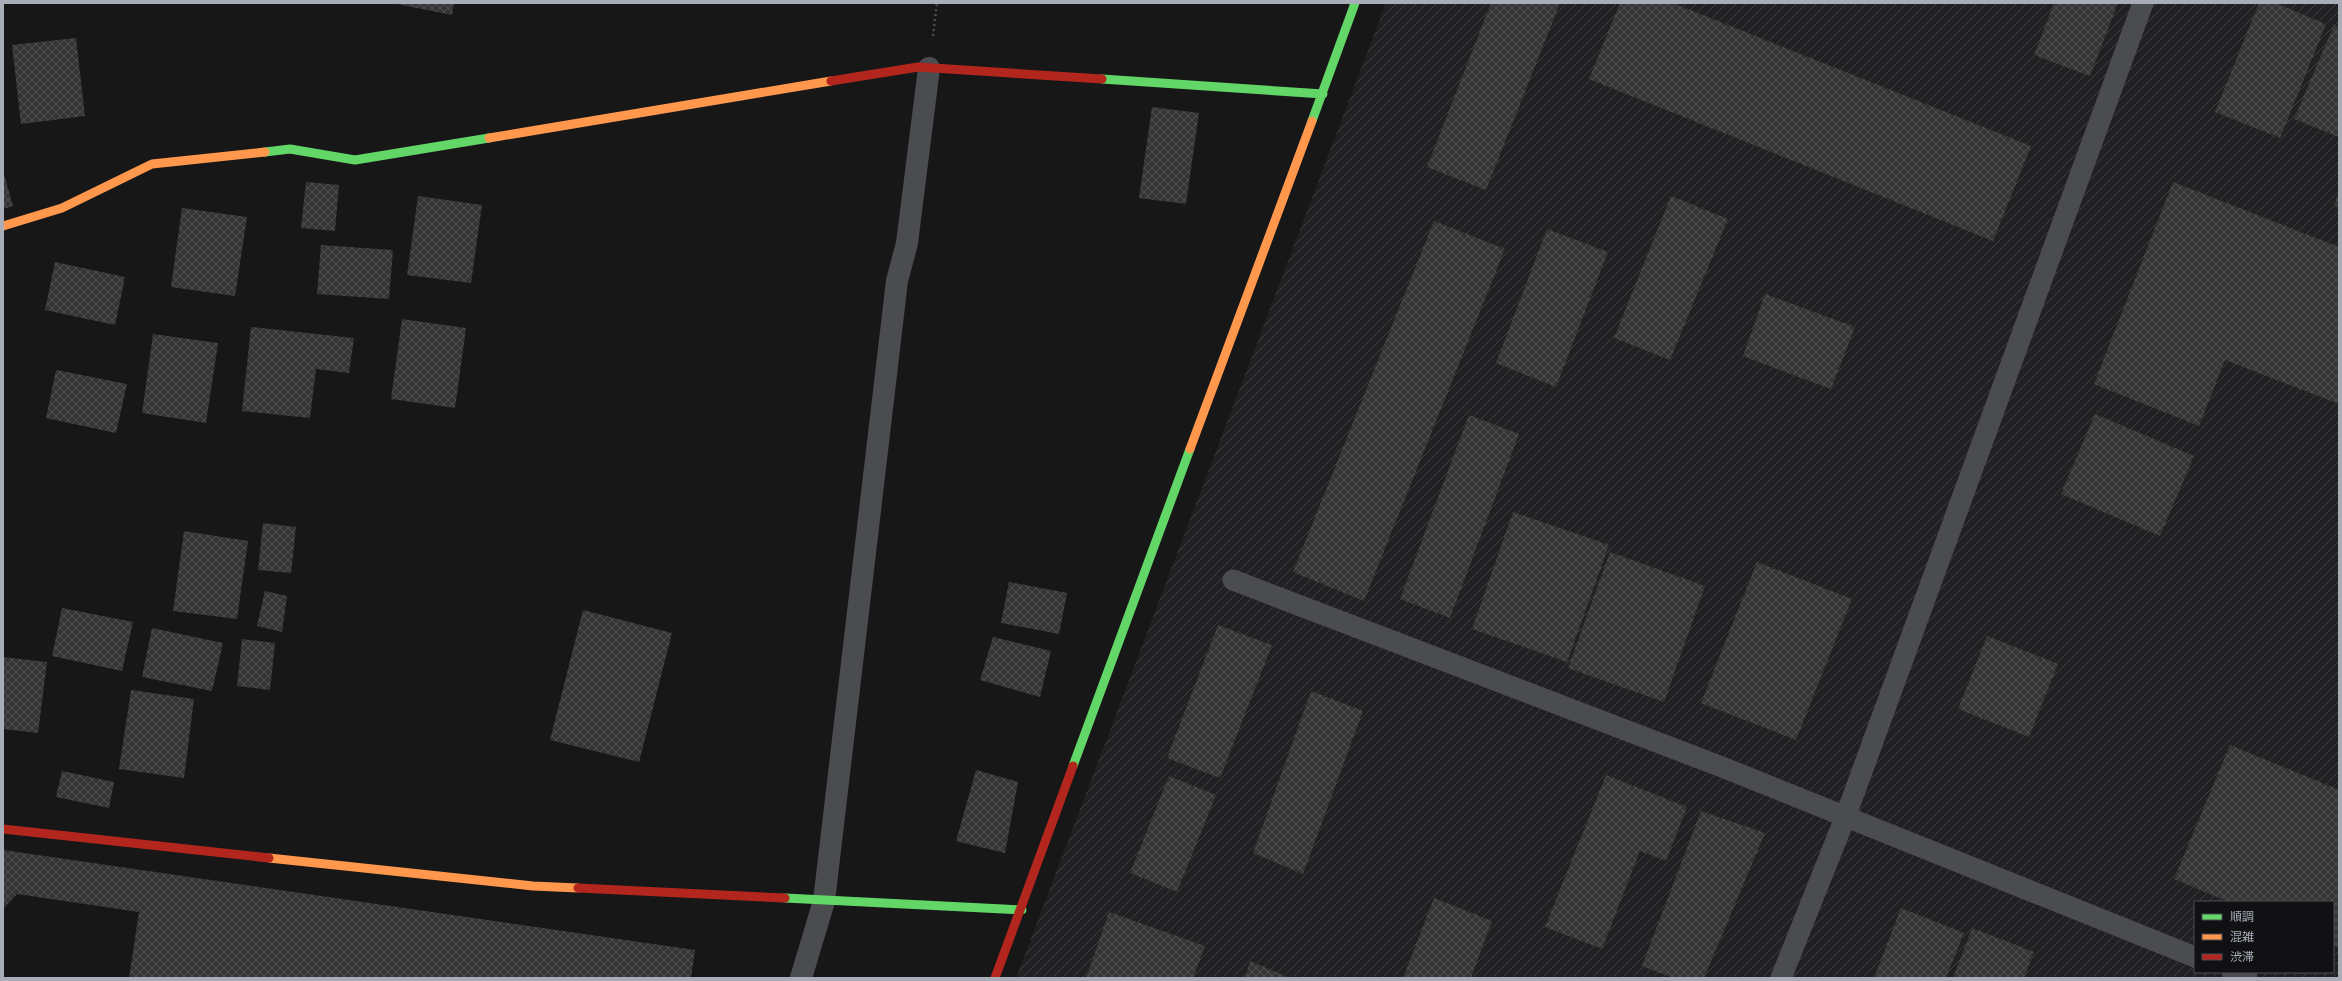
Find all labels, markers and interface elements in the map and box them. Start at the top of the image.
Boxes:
legend [2194,901,2334,973]
text: 順調 [2230,911,2254,923]
text: 混雑 [2230,930,2254,943]
text: 渋滞 [2230,951,2254,963]

